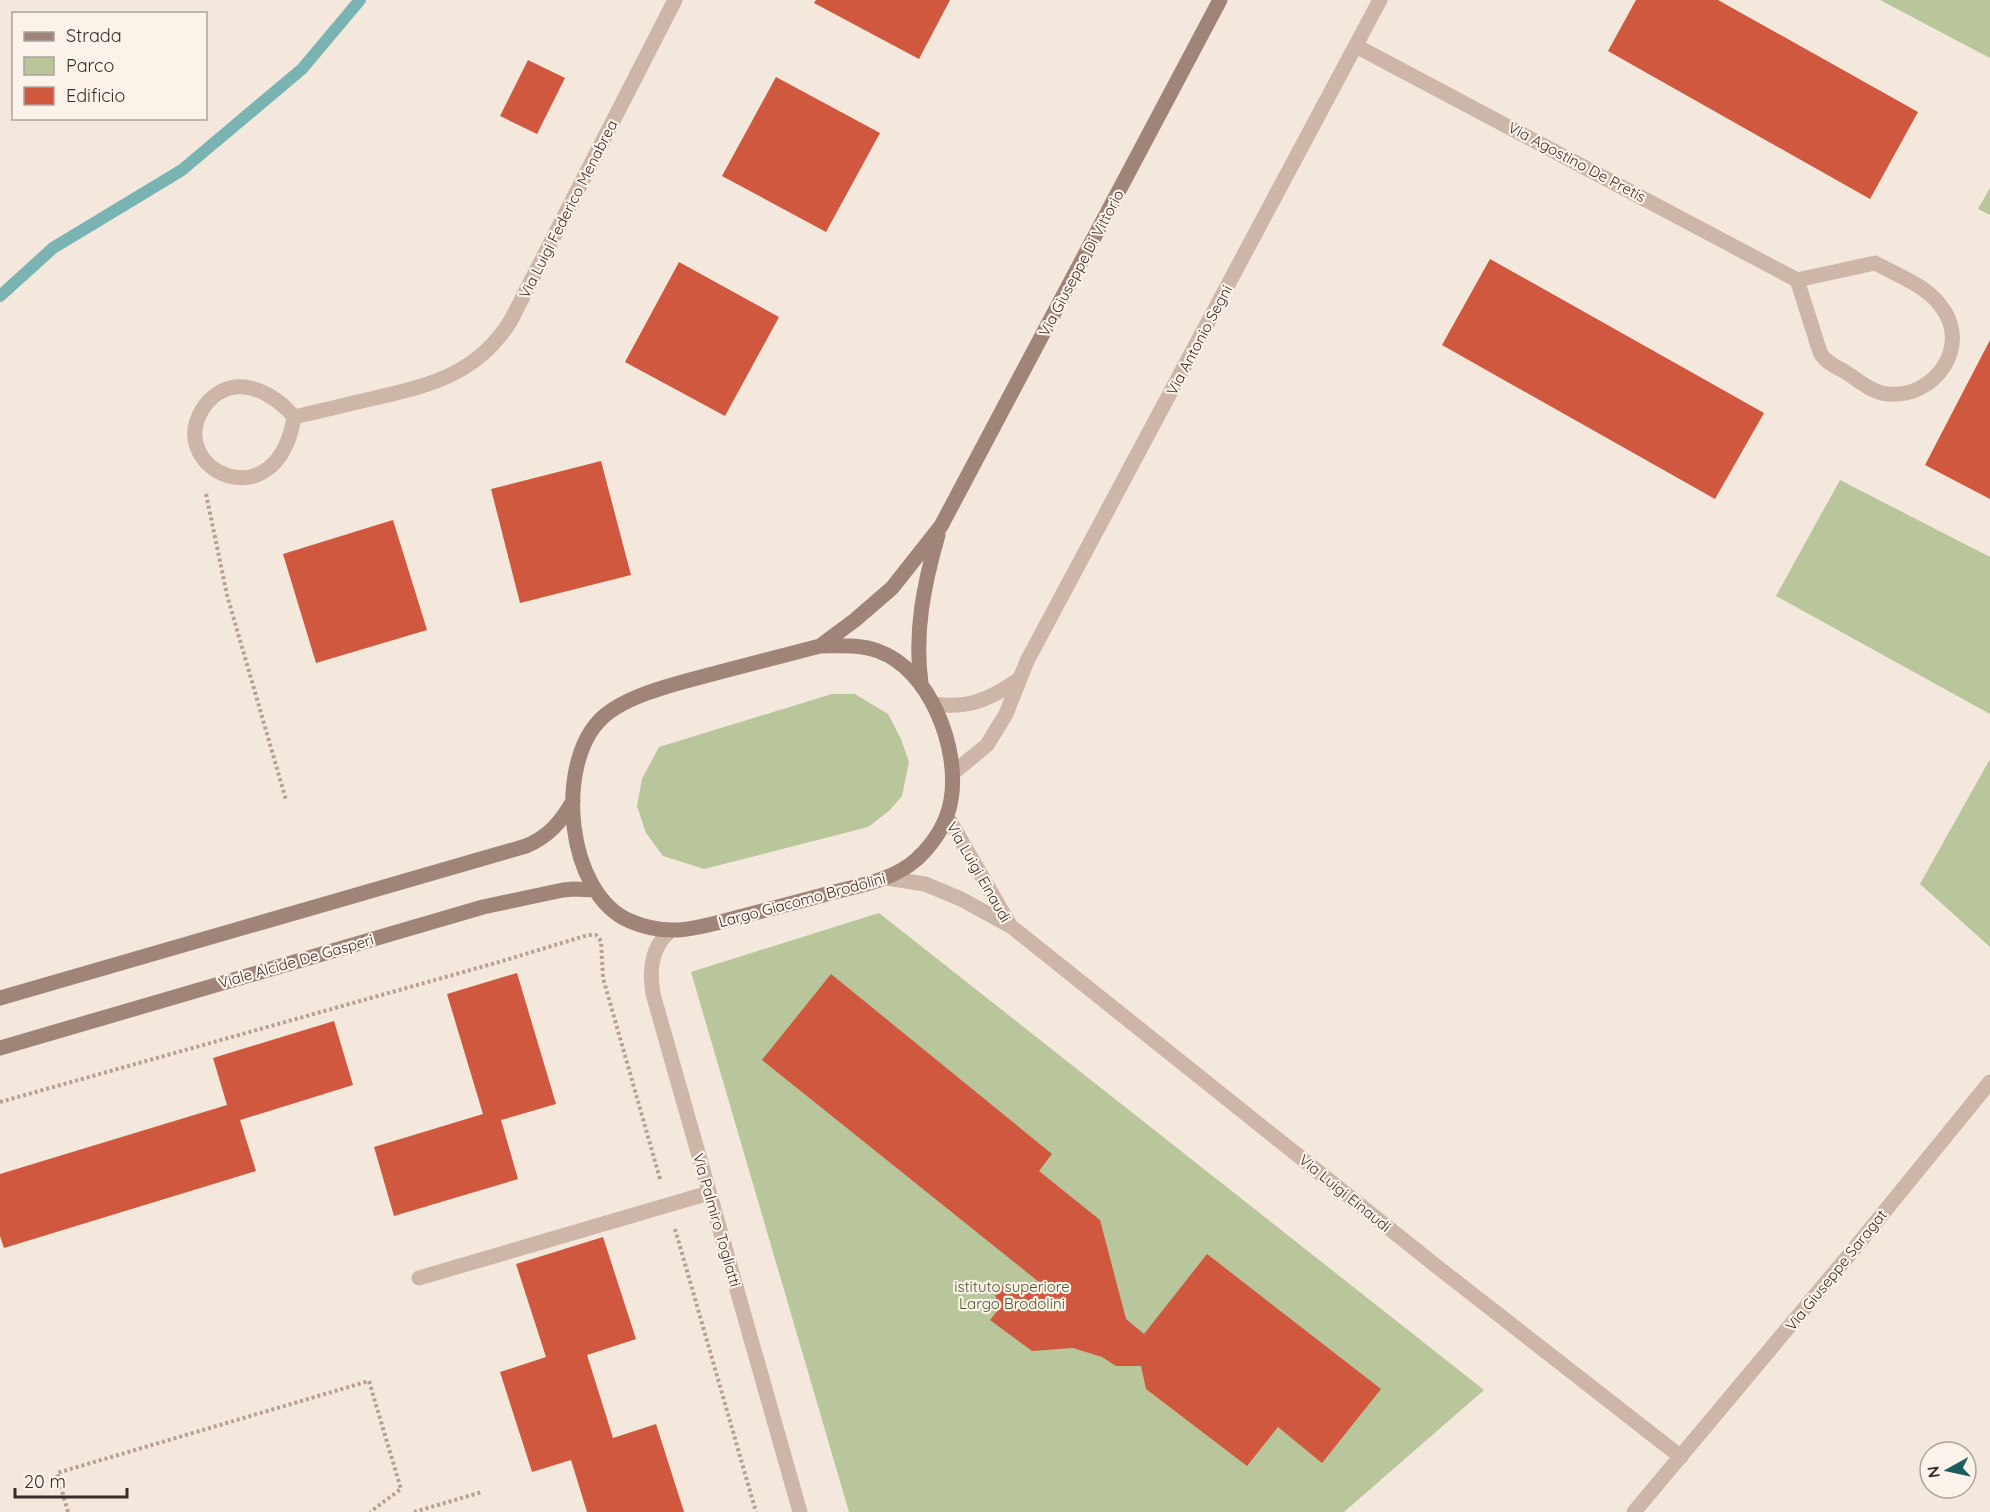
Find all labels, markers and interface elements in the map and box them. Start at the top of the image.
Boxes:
legend [12,12,207,120]
text: Strada [66,24,122,47]
text: Parco [66,54,114,77]
text: Edificio [66,84,125,107]
street label: Via Luigi Federico Menabrea [515,117,621,301]
street label: Via Agostino De Pretis [1505,118,1649,206]
street label: Via Giuseppe Di Vittorio [1034,186,1128,340]
street label: Via Antonio Segni [1162,282,1236,398]
street label: Via Luigi Einaudi [943,818,1015,926]
street label: Largo Giacomo Brodolini [716,869,888,931]
street label: Viale Alcide De Gasperi [216,930,376,992]
street label: Via Luigi Einaudi [1295,1150,1395,1236]
street label: Via Palmiro Togliatti [689,1151,745,1289]
street label: Via Giuseppe Saragat [1781,1206,1891,1334]
park label: istituto superiore Largo Brodolini [954,1277,1070,1313]
north arrow [1918,1440,1978,1500]
scale bar [15,1461,128,1499]
text: N [1922,1465,1944,1479]
text: 20 m [24,1470,66,1493]

